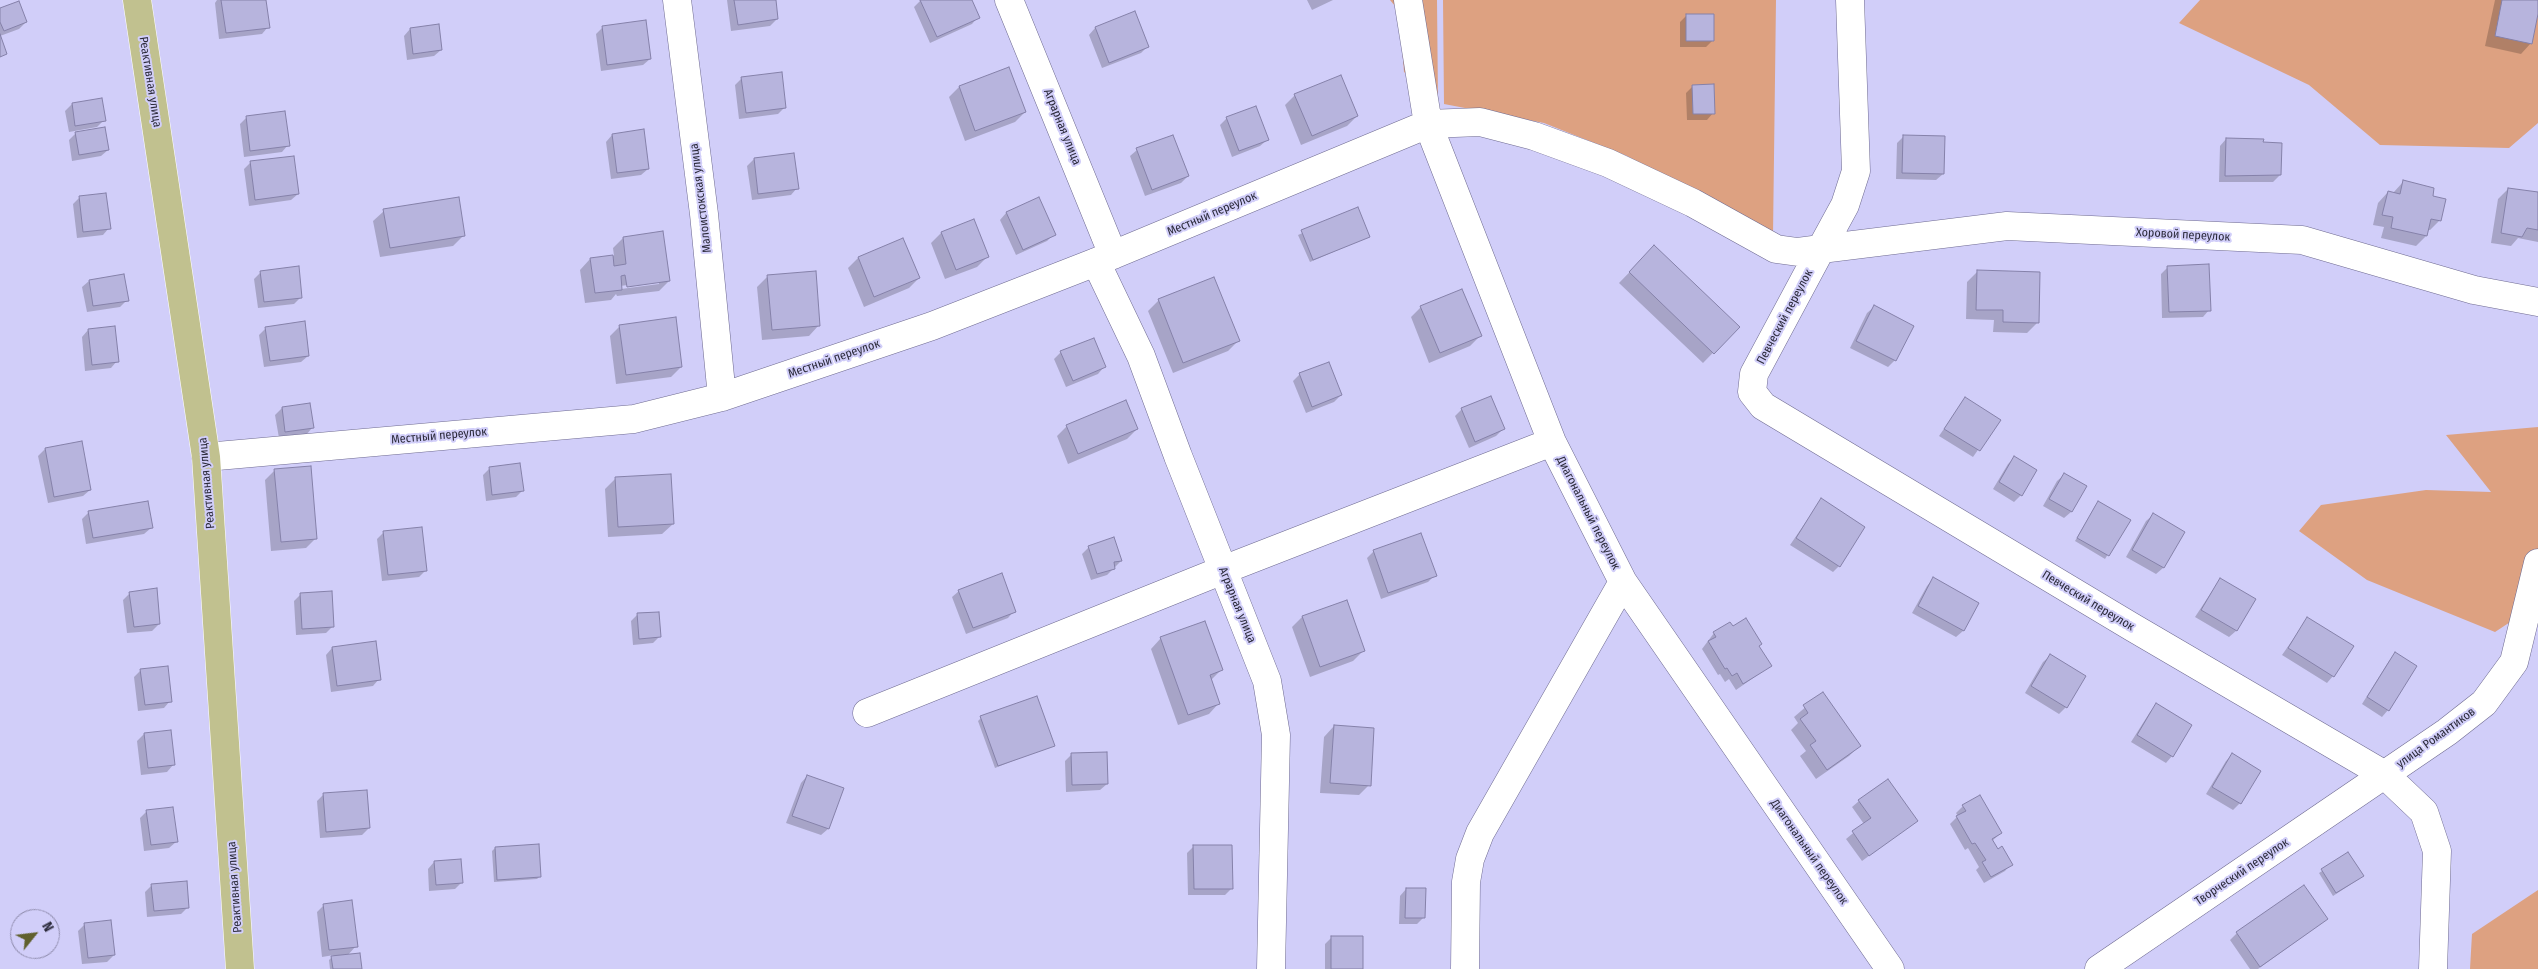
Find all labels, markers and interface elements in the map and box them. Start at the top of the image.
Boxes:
street label: Реактивная улица [136,36,164,128]
street label: Аграрная улица [1040,87,1084,167]
street label: Малоистокская улица [687,142,715,254]
street label: Местный переулок [1165,189,1259,239]
street label: Хоровой переулок [2136,225,2230,245]
street label: Певческий переулок [1754,267,1816,367]
street label: Местный переулок [786,337,882,381]
street label: Местный переулок [391,425,487,447]
street label: Реактивная улица [196,437,218,529]
street label: Диагональный переулок [1553,454,1623,572]
street label: Аграрная улица [1215,565,1259,645]
street label: Певческий переулок [2039,568,2137,634]
street label: улица Романтиков [2394,705,2478,771]
street label: Диагональный переулок [1767,797,1851,907]
street label: Творческий переулок [2192,835,2292,909]
street label: Реактивная улица [225,841,245,933]
north arrow [10,909,60,959]
text: N [38,919,57,935]

